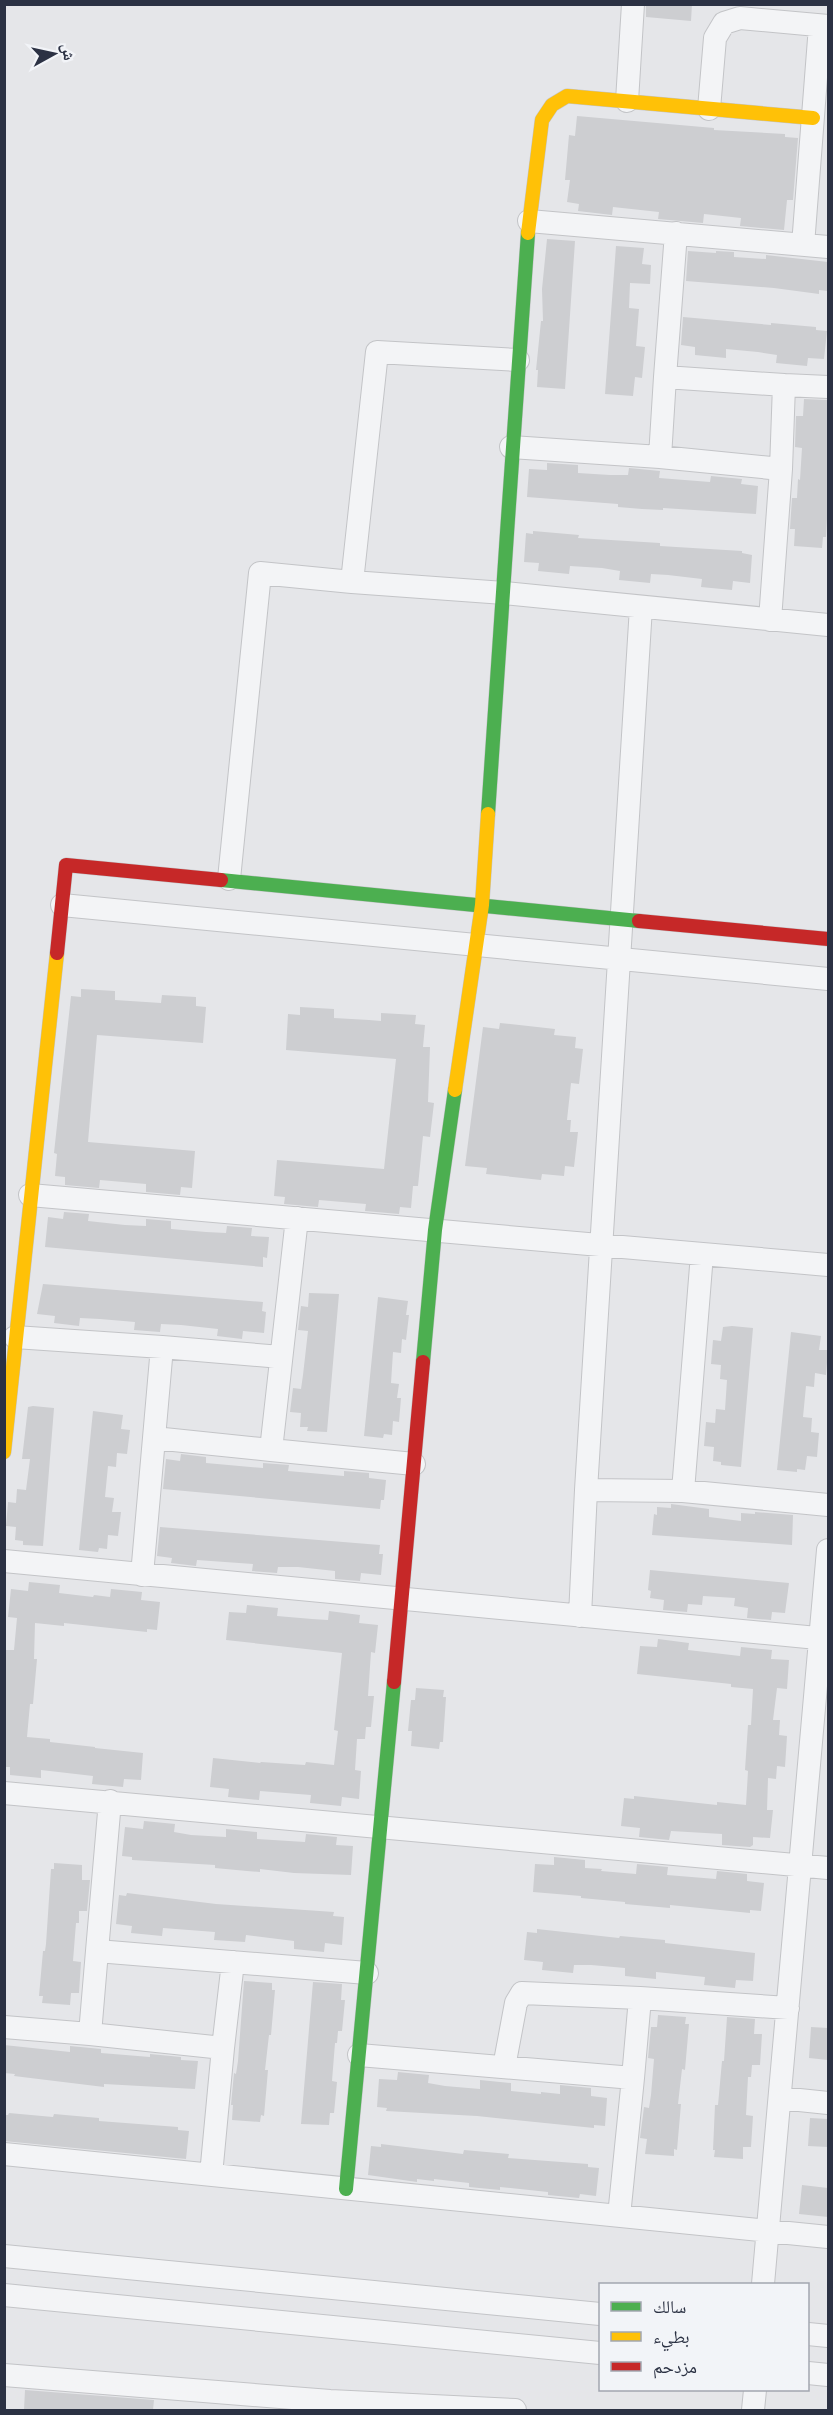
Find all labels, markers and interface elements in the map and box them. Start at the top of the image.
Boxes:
north arrow [24,24,84,84]
text: ش [57,42,81,62]
legend [599,2283,809,2391]
text: سالك [653,2294,686,2318]
text: بطيء [653,2324,690,2352]
text: مزدحم [653,2354,697,2379]

